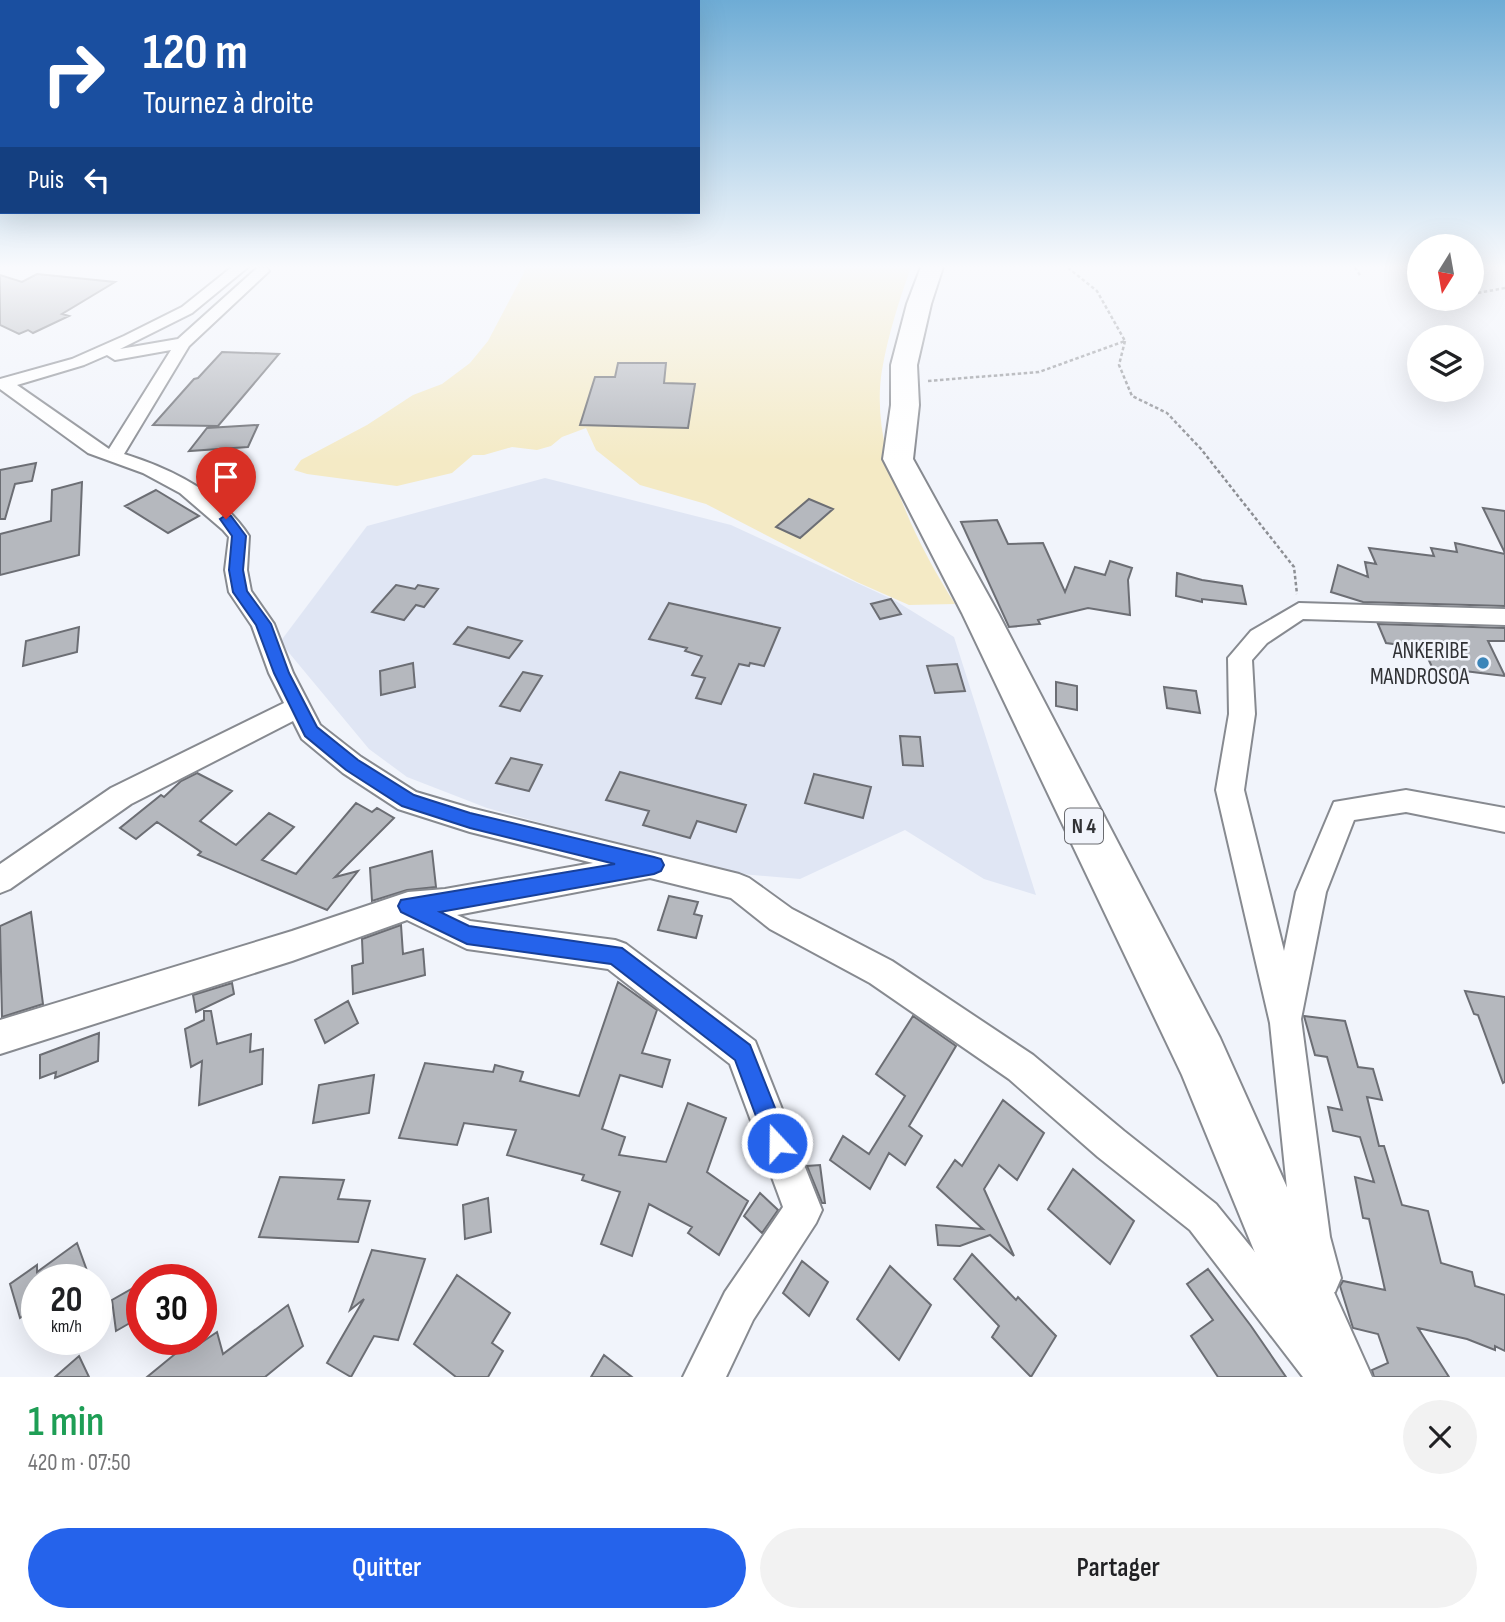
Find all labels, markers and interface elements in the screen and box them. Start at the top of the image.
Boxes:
text: 120 m [143,24,248,83]
icon: right [28,28,119,119]
text: Tournez à droite [143,84,314,123]
icon: left [78,161,116,199]
text: Puis [28,165,64,196]
north arrow [1407,234,1484,312]
map controls [1407,234,1484,402]
button: layers [1407,325,1484,402]
pin [196,447,256,519]
icon: arrive [207,458,245,496]
place label: ANKERIBE MANDROSOA [1370,637,1469,691]
marker: ANKERIBE MANDROSOA [1475,655,1491,671]
road number: N 4 [1065,808,1103,844]
position arrow [740,1106,814,1180]
speed limit sign: 30 [126,1264,217,1355]
text: 20 [51,1279,83,1322]
text: km/h [51,1316,82,1337]
text: 1 min [28,1397,104,1448]
button: close [1403,1400,1477,1474]
text: 420 m · 07:50 [28,1449,131,1477]
button: Quitter [28,1528,746,1608]
button: Partager [760,1528,1477,1608]

